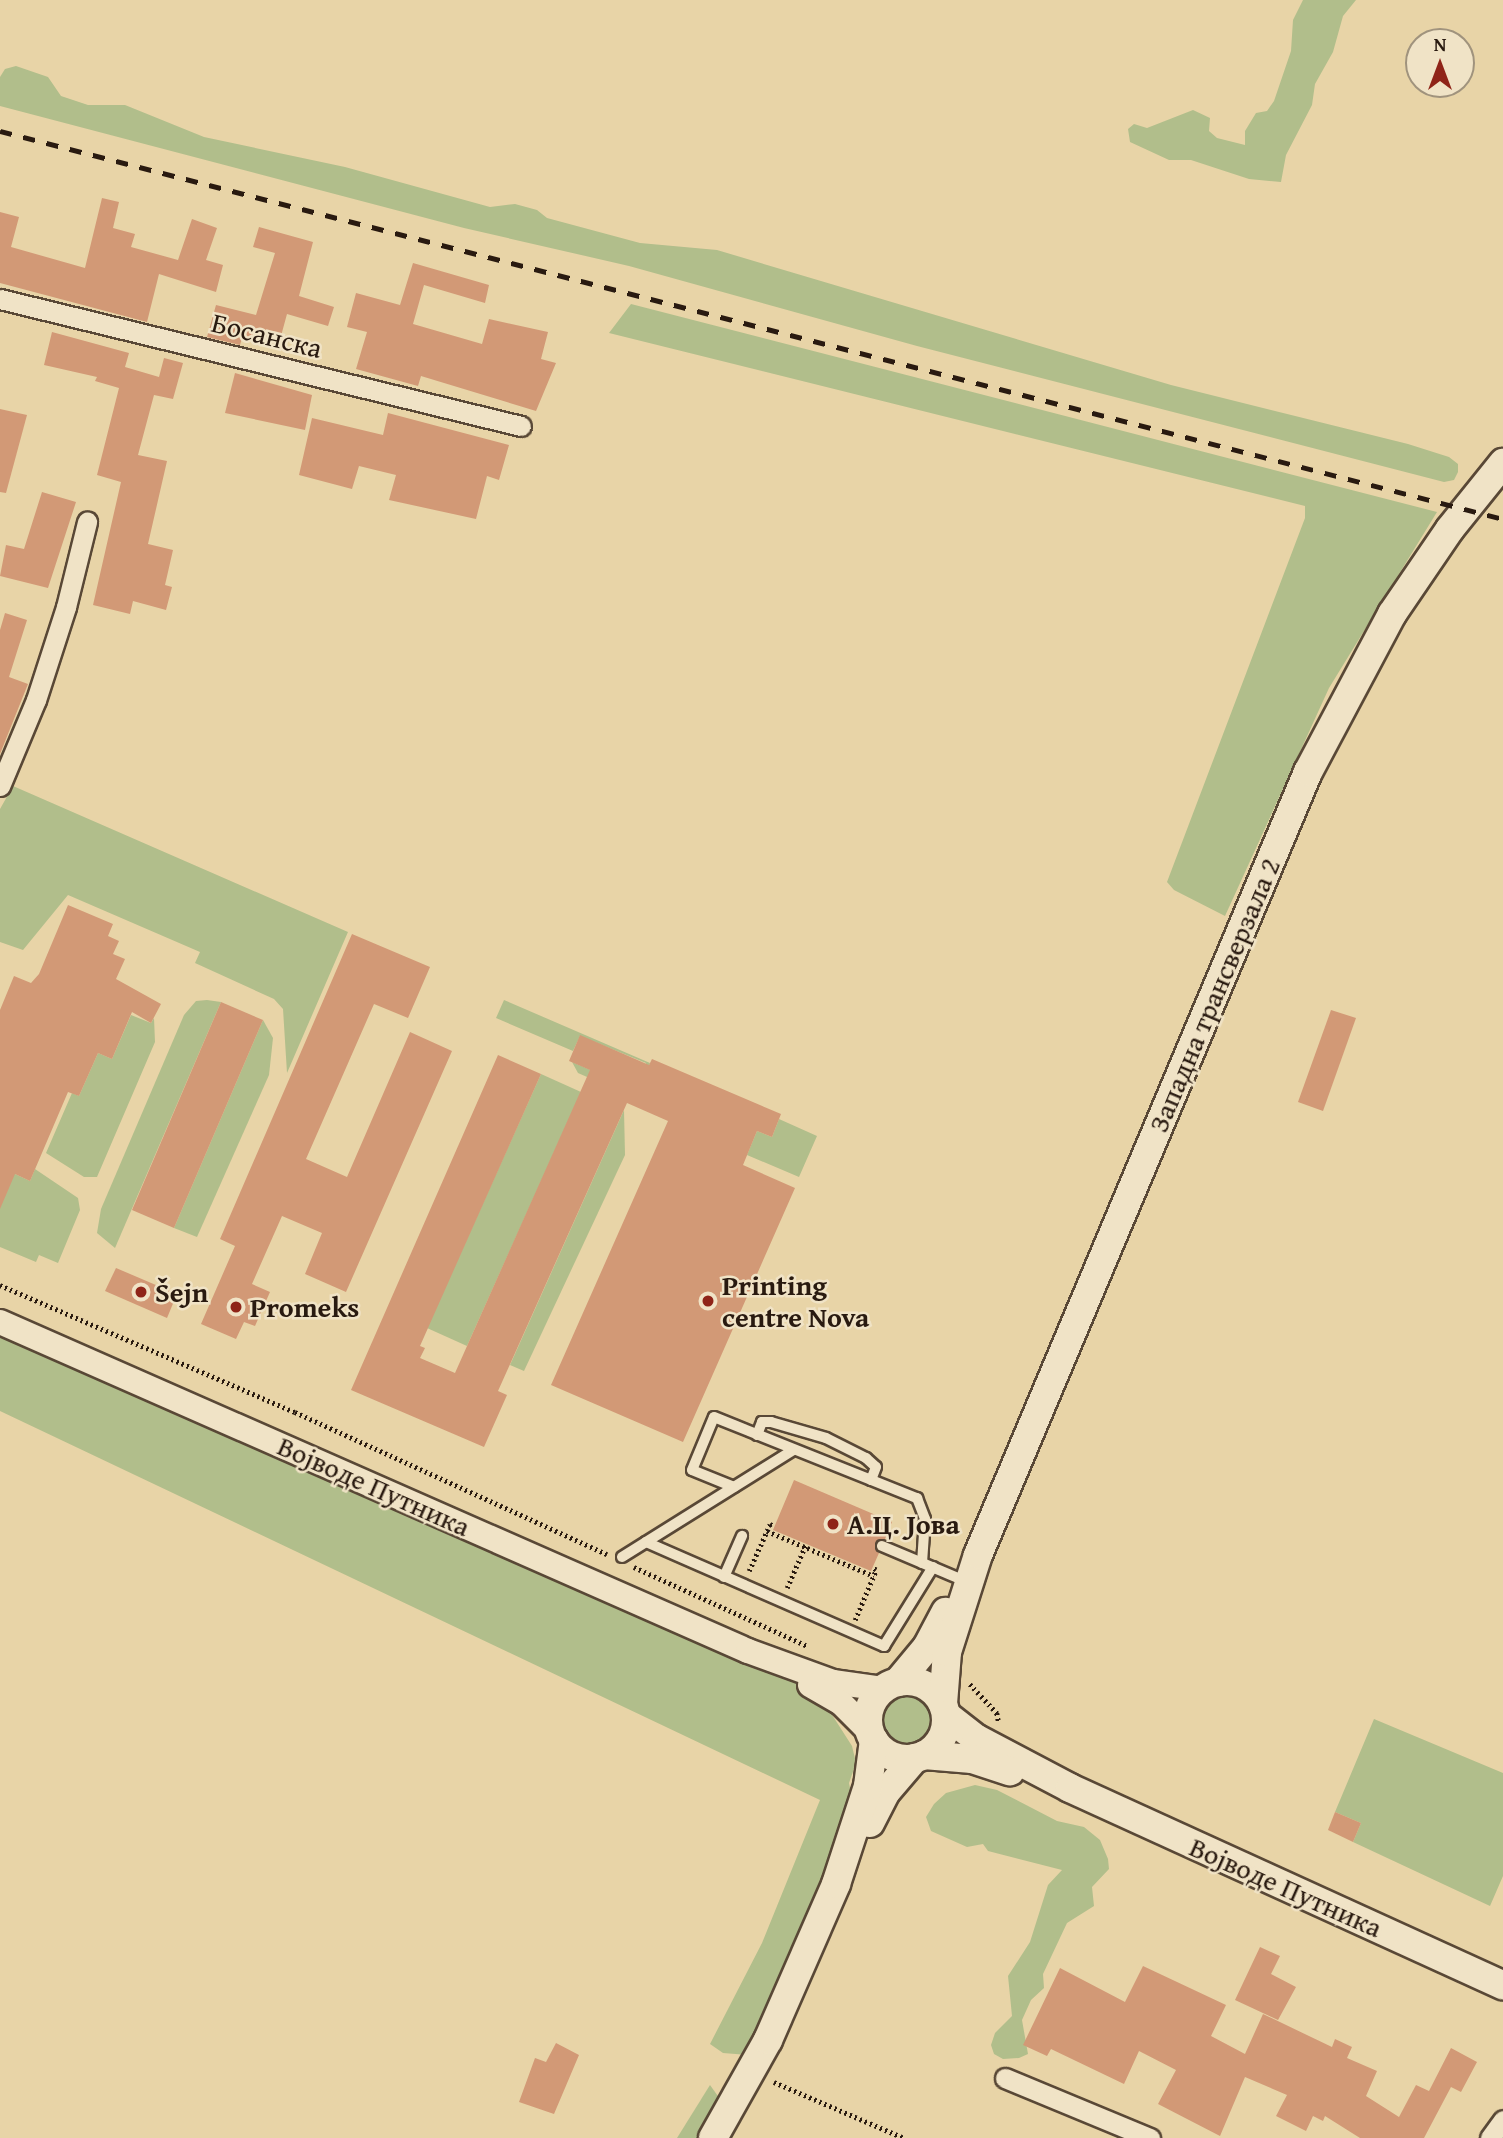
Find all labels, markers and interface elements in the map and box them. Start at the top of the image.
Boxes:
north arrow [1405,28,1475,98]
text: N [1434,30,1446,58]
street label: Босанска [208,305,326,365]
street label: Западна трансверзала 2 [1141,853,1287,1137]
place label: Printing centre Nova [722,1268,869,1334]
place label: Šejn [155,1275,208,1309]
marker: Šejn [133,1284,149,1300]
place label: Promeks [250,1290,359,1324]
marker: Printing centre Nova [700,1293,716,1309]
marker: Promeks [228,1299,244,1315]
street label: Војводе Путника [273,1429,475,1543]
place label: А.Ц. Јова [847,1507,960,1541]
marker: А.Ц. Јова [825,1516,841,1532]
street label: Војводе Путника [1185,1830,1387,1944]

